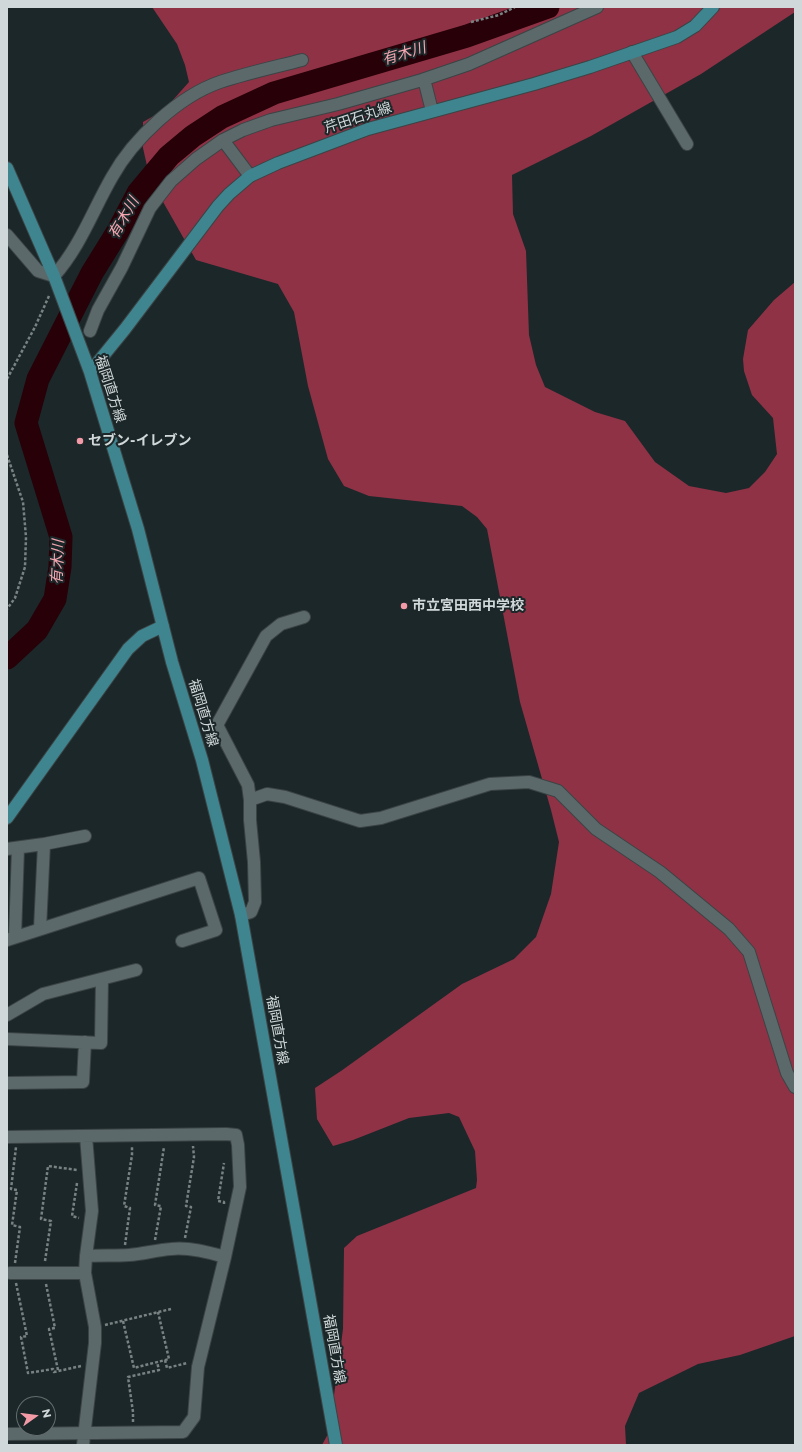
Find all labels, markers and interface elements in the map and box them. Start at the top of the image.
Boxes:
water label: 有木川 [380,39,428,69]
street label: 芹田石丸線 [322,99,394,137]
water label: 有木川 [105,194,143,242]
street label: 福岡直方線 [91,353,129,425]
place label: セブン-イレブン [88,433,191,449]
marker: セブン-イレブン [75,436,85,446]
water label: 有木川 [48,539,68,585]
place label: 市立宮田西中学校 [412,598,524,614]
marker: 市立宮田西中学校 [399,601,409,611]
street label: 福岡直方線 [185,677,221,749]
street label: 福岡直方線 [263,994,291,1066]
street label: 福岡直方線 [320,1313,348,1385]
north arrow [16,1396,56,1436]
text: N [39,1407,55,1419]

